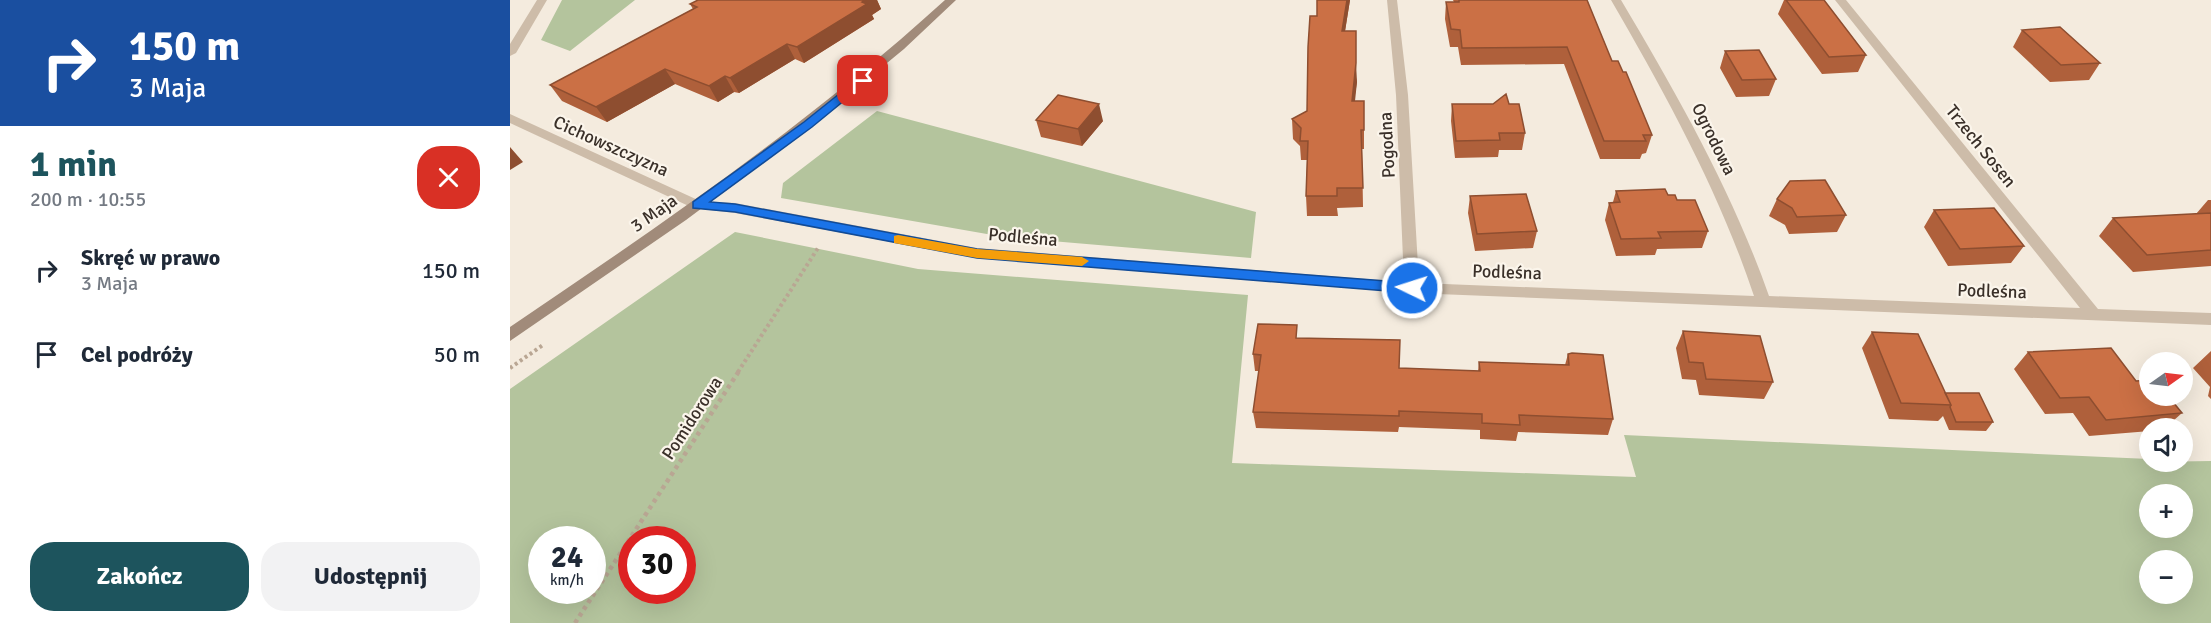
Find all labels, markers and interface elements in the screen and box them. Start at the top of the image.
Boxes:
text: 150 m [129,21,240,72]
icon: right [30,24,108,102]
pin [837,55,888,106]
icon: arrive [846,64,879,97]
text: 3 Maja [129,72,206,105]
street label: Ogrodowa [1687,99,1741,179]
street label: Trzech Sosen [1941,100,2021,192]
street label: Cichowszczyzna [550,111,672,181]
street label: Pogodna [1374,111,1400,179]
text: 1 min [30,142,117,187]
button: close [417,146,480,209]
text: 200 m · 10:55 [30,187,146,212]
street label: 3 Maja [627,189,681,237]
street label: Podleśna [987,223,1059,251]
text: Skręć w prawo [81,244,220,271]
icon: right [30,254,63,287]
position arrow [1380,256,1444,320]
text: 150 m [422,257,480,284]
street label: Podleśna [1472,260,1542,284]
text: 3 Maja [81,271,138,296]
street label: Podleśna [1957,279,2027,303]
icon: arrive [30,338,63,371]
text: Cel podróży [81,341,193,368]
text: 50 m [434,341,480,368]
north arrow [2139,352,2193,406]
map controls [2139,352,2193,604]
street label: Pomidorowa [657,372,727,464]
button: sound [2139,418,2193,472]
button: + [2139,484,2193,538]
speed limit sign: 30 [618,526,696,604]
text: 24 [551,539,583,576]
button: Zakończ [30,542,249,611]
button: Udostępnij [261,542,480,611]
button: − [2139,550,2193,604]
text: km/h [550,571,584,589]

